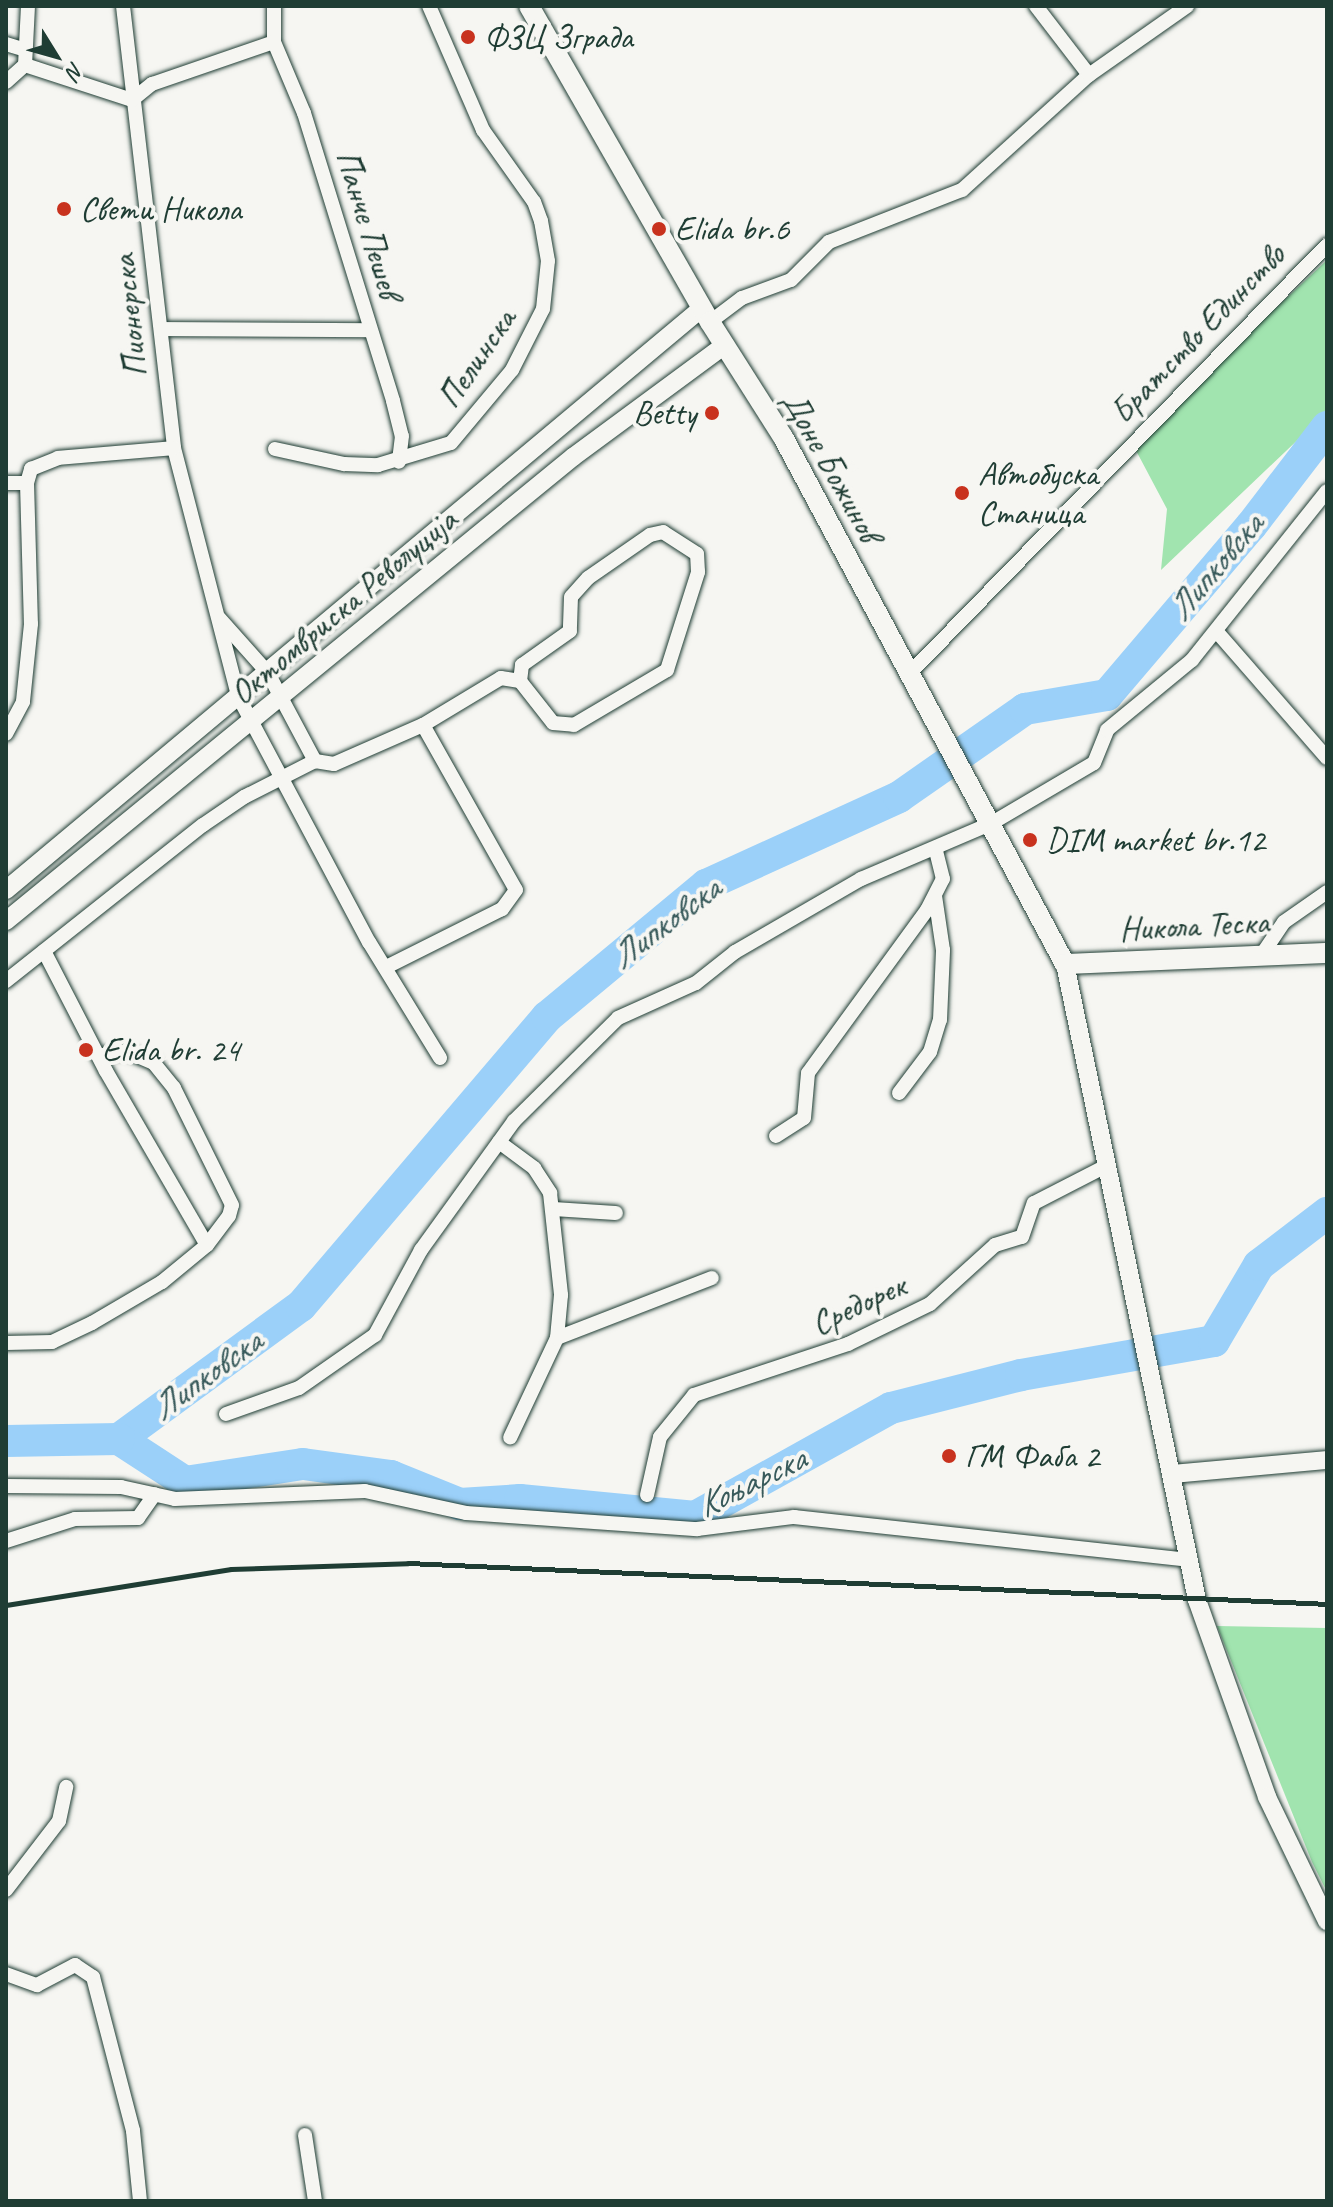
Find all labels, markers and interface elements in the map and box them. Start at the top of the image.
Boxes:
north arrow [16,16,96,96]
place label: ФЗЦ Зграда [484,17,633,57]
marker: ФЗЦ Зграда [459,28,477,46]
text: N [60,57,90,84]
street label: Панче Пешев [327,145,411,303]
place label: Свети Никола [80,189,240,229]
marker: Свети Никола [55,200,73,218]
place label: Elida br.6 [675,209,789,249]
marker: Elida br.6 [650,220,668,238]
street label: Братство Единство [1101,234,1293,432]
street label: Пионерска [102,253,156,379]
street label: Пелинска [428,301,524,415]
street label: Доне Божинов [773,382,891,550]
place label: Betty [633,393,696,433]
marker: Betty [703,404,721,422]
place label: Автобуска Станица [978,453,1098,532]
marker: Автобуска Станица [953,484,971,502]
street label: Октомвриска Револуција [222,499,464,713]
water label: Липковска [1158,505,1272,629]
place label: DIM market br.12 [1046,820,1265,860]
marker: DIM market br.12 [1021,831,1039,849]
water label: Липковска [601,868,729,978]
street label: Никола Теска [1119,901,1269,949]
place label: Elida br. 24 [102,1030,240,1070]
marker: Elida br. 24 [77,1041,95,1059]
street label: Средорек [804,1264,912,1344]
water label: Липковска [142,1320,270,1430]
place label: ГМ Фаба 2 [965,1436,1095,1476]
water label: Коњарска [690,1437,812,1527]
marker: ГМ Фаба 2 [940,1447,958,1465]

